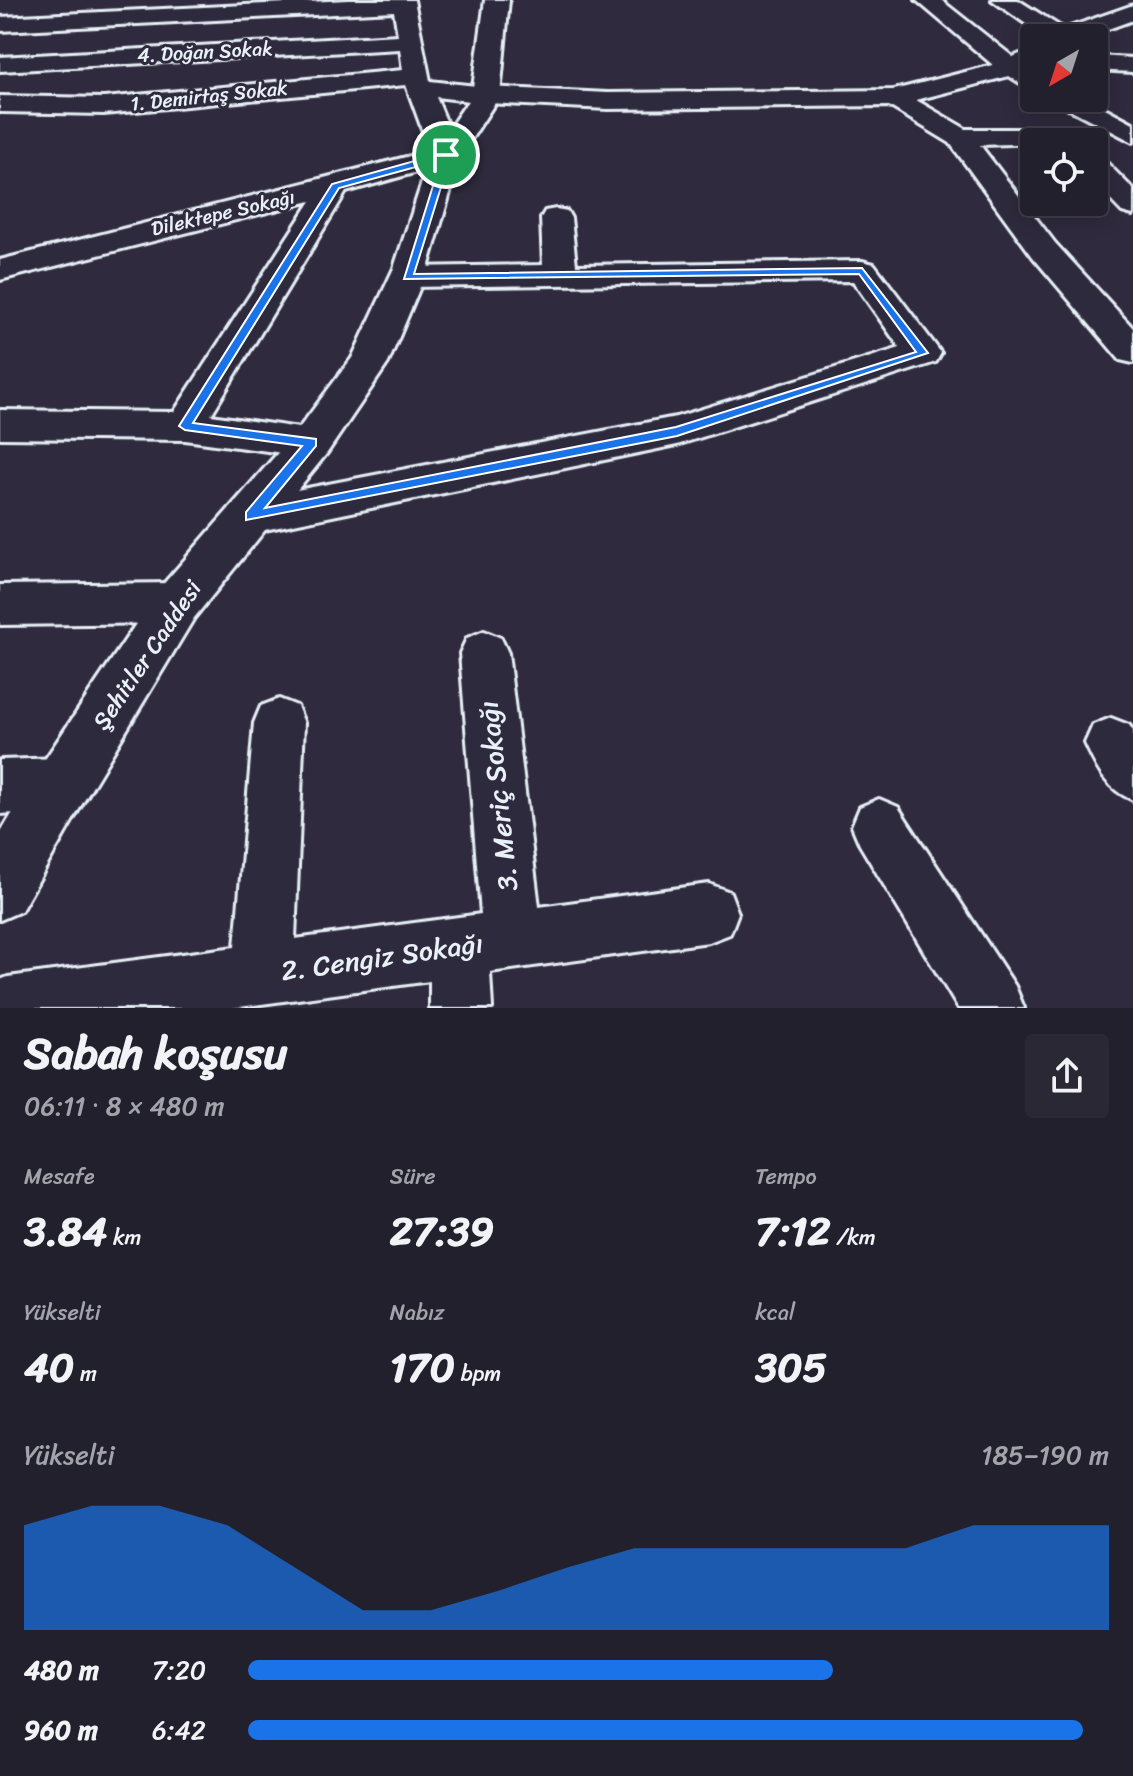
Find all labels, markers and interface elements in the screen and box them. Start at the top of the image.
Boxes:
north arrow [1020,24,1108,112]
map controls [1020,24,1108,216]
street label: 4. Doğan Sokak [136,31,274,73]
street label: 1. Demirtaş Sokak [129,70,290,122]
pin [412,121,480,189]
button: locate [1020,128,1108,216]
icon: arrive [424,133,468,177]
street label: Dilektepe Sokağı [148,179,298,247]
street label: Şehitler Caddesi [81,571,213,739]
street label: 3. Meriç Sokağı [464,698,532,894]
street label: 2. Cengiz Sokağı [278,919,486,995]
text: Sabah koşusu [24,1014,287,1092]
button: share [1025,1034,1109,1118]
text: 06:11 · 8 × 480 m [24,1083,225,1129]
text: Mesafe [24,1157,95,1196]
text: Süre [390,1157,436,1196]
text: Tempo [755,1157,817,1196]
text: 3.84 [24,1196,107,1267]
text: 27:39 [390,1196,494,1267]
text: 7:12 [755,1196,831,1267]
text: km [107,1218,141,1257]
text: /km [831,1218,876,1257]
text: Yükselti [24,1293,101,1332]
text: Nabız [390,1293,445,1332]
text: kcal [755,1293,795,1332]
text: 40 [24,1332,74,1403]
text: 170 [390,1332,455,1403]
text: 305 [755,1332,827,1403]
text: m [74,1354,97,1393]
text: bpm [455,1354,501,1393]
text: Yükselti [24,1432,115,1478]
text: 185–190 m [981,1432,1109,1478]
text: 480 m [24,1647,99,1693]
text: 7:20 [152,1647,206,1693]
text: 960 m [24,1707,98,1753]
text: 6:42 [152,1707,206,1753]

